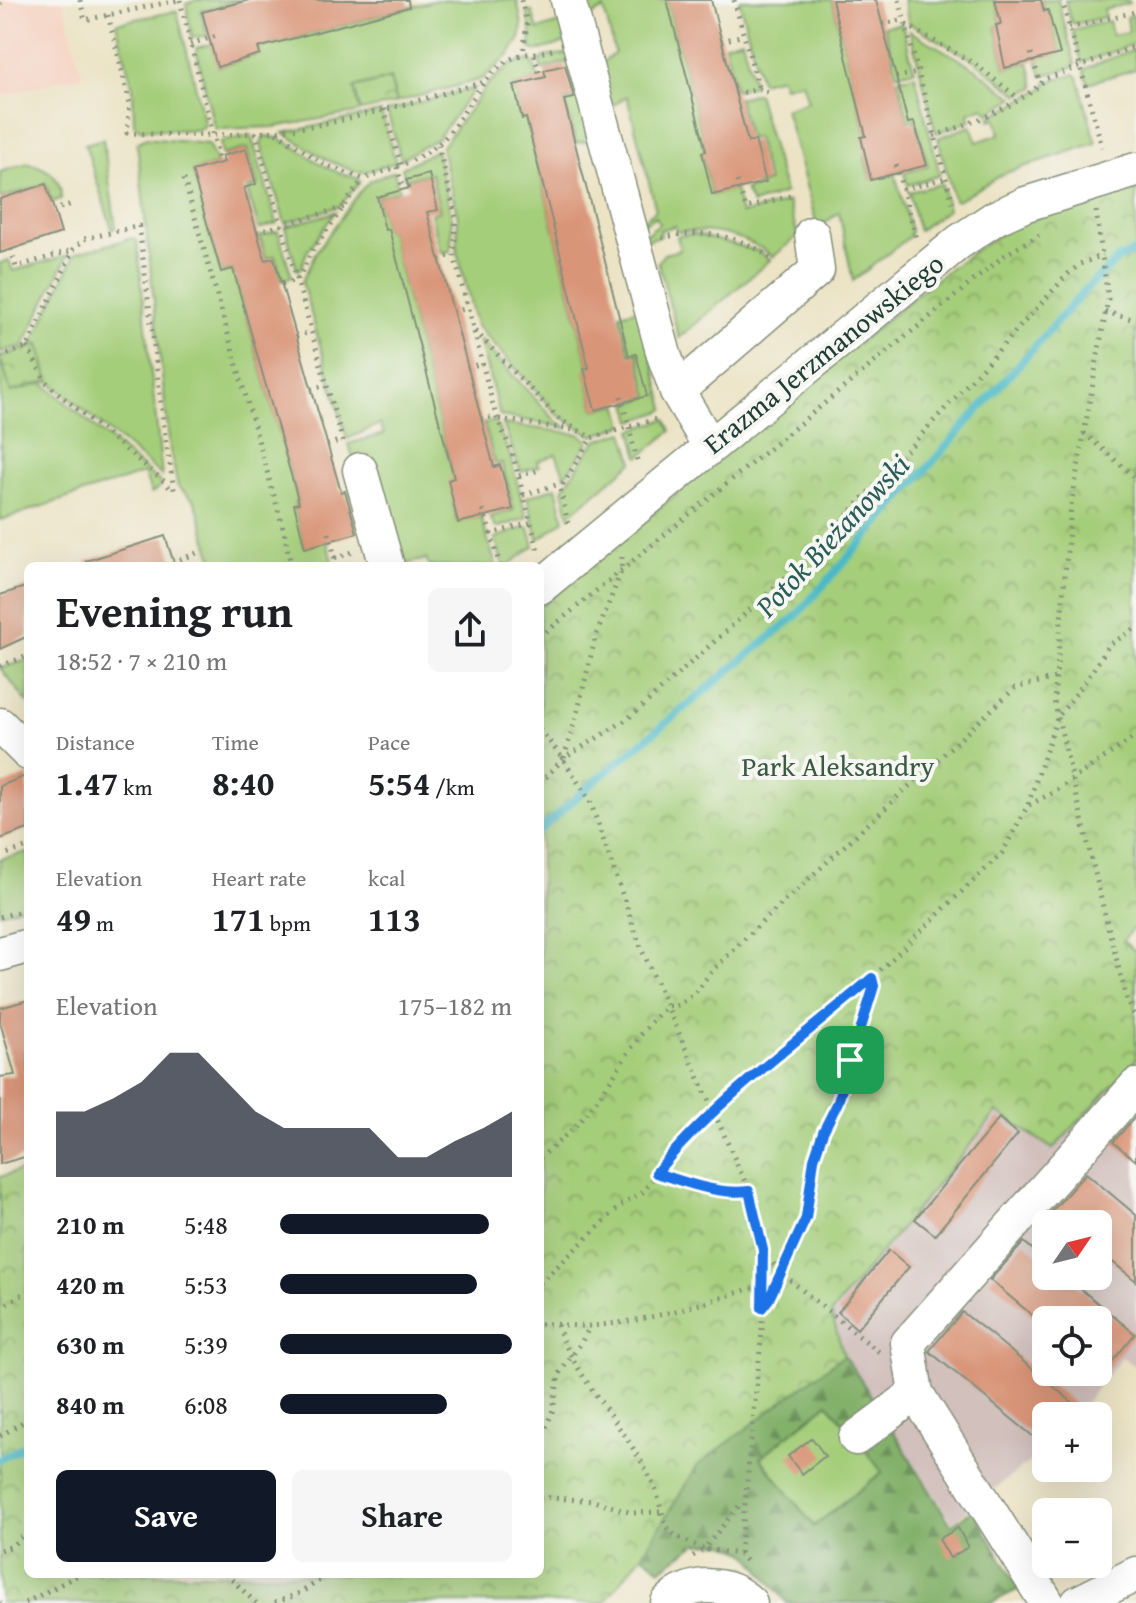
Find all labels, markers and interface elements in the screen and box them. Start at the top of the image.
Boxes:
street label: Erazma Jerzmanowskiego [694,243,952,463]
water label: Potok Bieżanowski [744,443,920,627]
text: Evening run [56,579,293,643]
button: share [428,588,512,672]
text: 18:52 · 7 × 210 m [56,641,227,680]
text: Distance [56,726,135,758]
text: Time [212,726,259,758]
text: Pace [368,726,410,758]
park label: Park Aleksandry [742,745,935,786]
text: 1.47 [56,758,118,807]
text: 8:40 [212,758,274,807]
text: 5:54 [368,758,430,807]
text: km [118,771,152,803]
text: /km [430,771,475,803]
text: Elevation [56,862,142,894]
text: Heart rate [212,862,306,894]
text: kcal [368,862,406,894]
text: 49 [56,894,91,943]
text: 171 [212,894,265,943]
text: 113 [368,894,421,943]
text: m [91,907,114,939]
text: bpm [265,907,311,939]
text: Elevation [56,986,158,1025]
text: 175–182 m [398,986,512,1025]
pin [816,1026,884,1094]
icon: arrive [828,1038,872,1082]
text: 210 m [56,1205,124,1244]
text: 5:48 [184,1205,228,1244]
north arrow [1032,1210,1112,1290]
map controls [1032,1210,1112,1578]
text: 420 m [56,1265,124,1304]
text: 5:53 [184,1265,228,1304]
button: locate [1032,1306,1112,1386]
text: 630 m [56,1325,124,1364]
text: 5:39 [184,1325,228,1364]
text: 840 m [56,1385,124,1424]
text: 6:08 [184,1385,228,1424]
button: + [1032,1402,1112,1482]
button: Save [56,1470,276,1562]
button: Share [292,1470,512,1562]
button: − [1032,1498,1112,1578]

